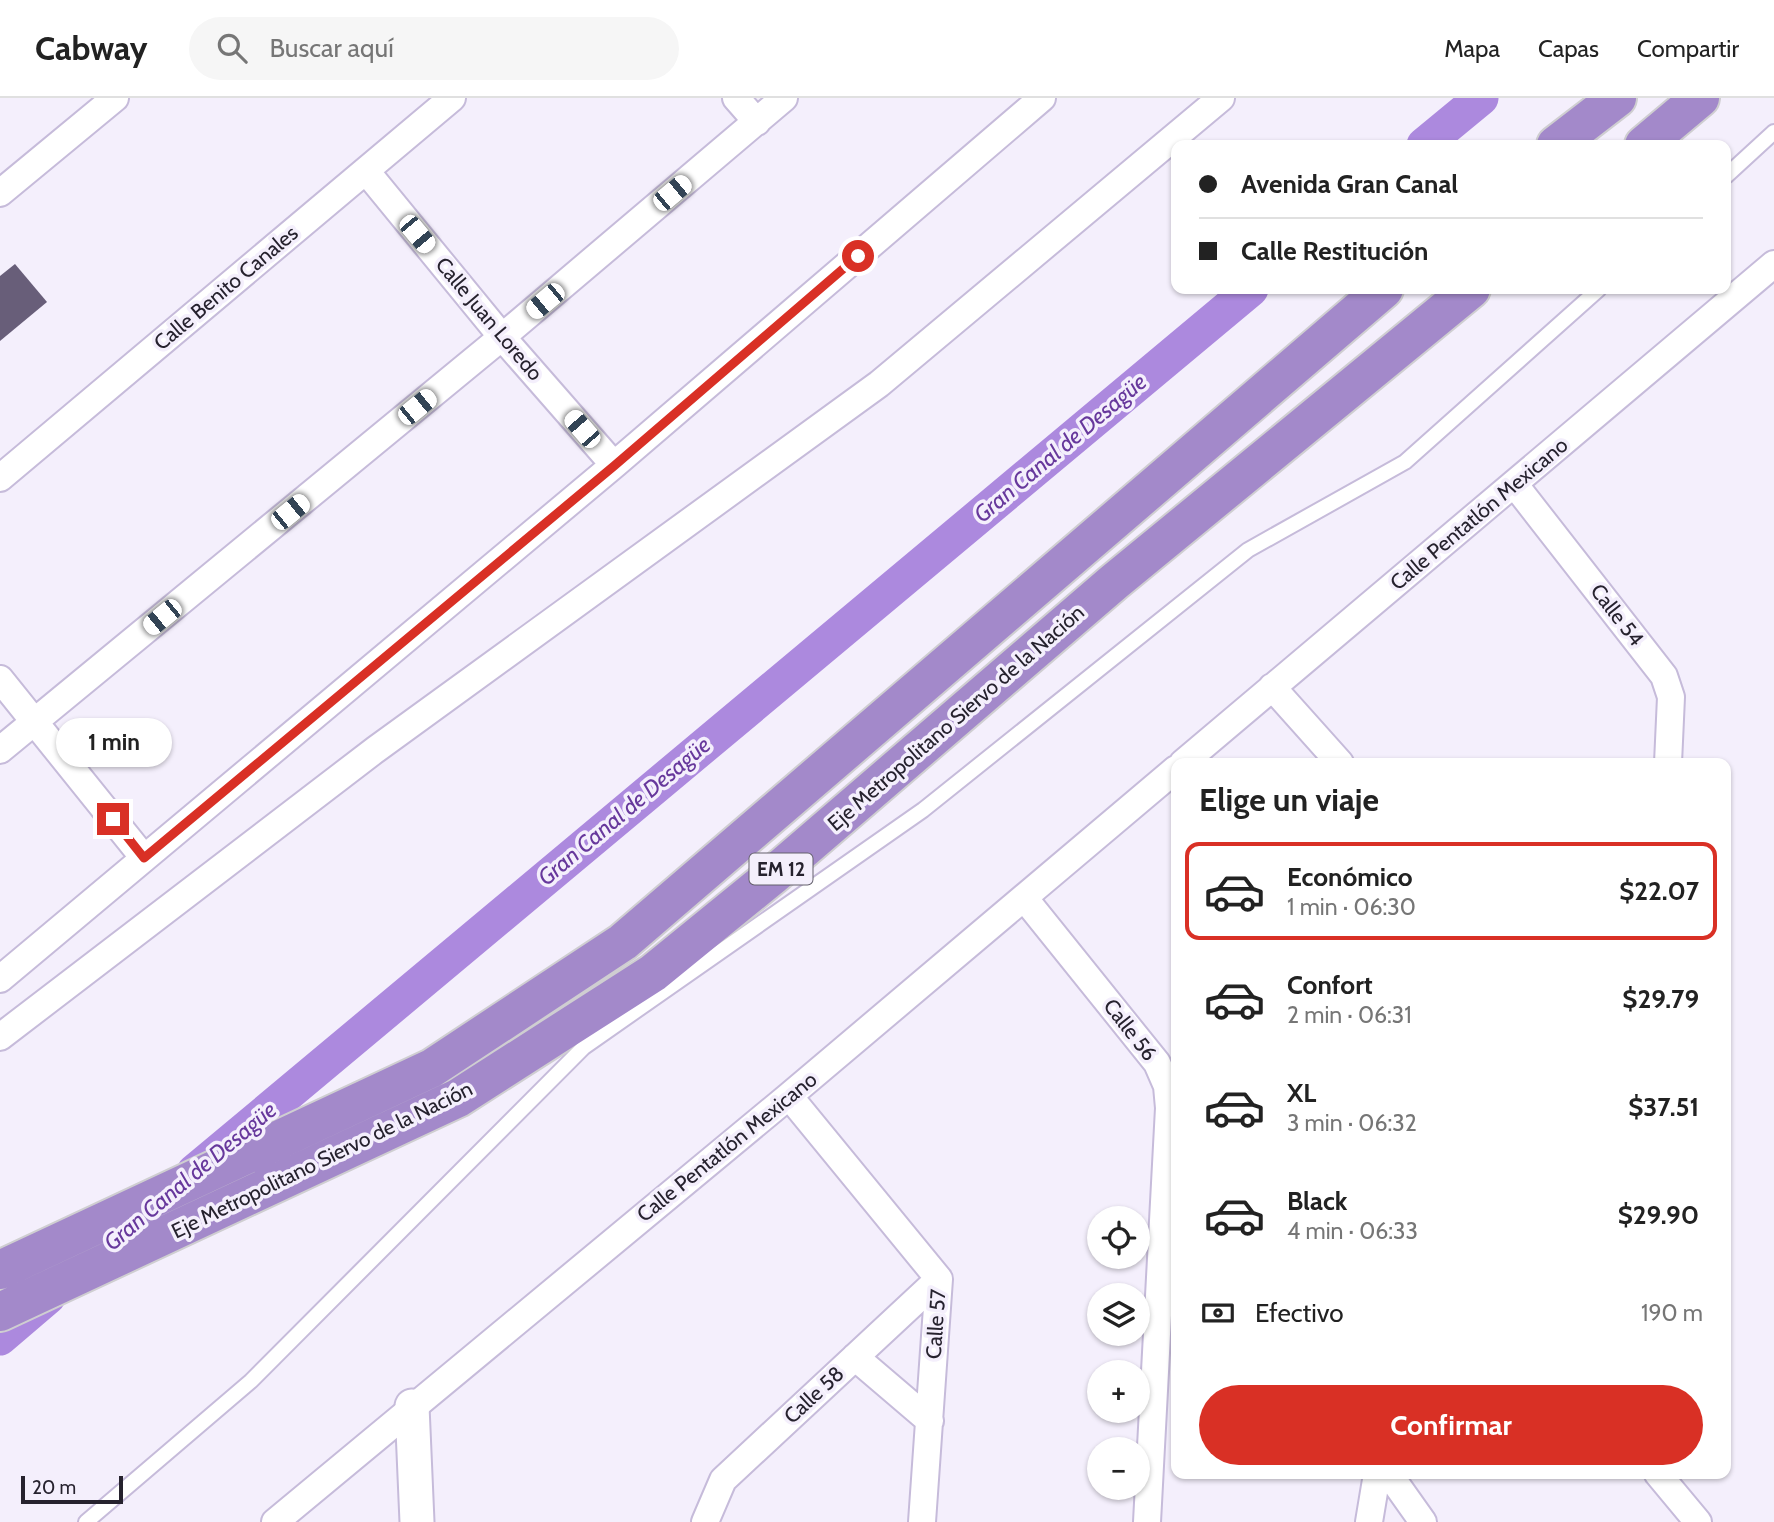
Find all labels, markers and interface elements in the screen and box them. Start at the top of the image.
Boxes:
search box [189,17,679,80]
text: Cabway [35,28,147,68]
icon: search [213,29,251,67]
text: Buscar aquí [269,32,394,64]
text: Mapa [1444,34,1500,63]
text: Capas [1538,34,1599,63]
text: Compartir [1637,34,1739,63]
text: Avenida Gran Canal [1241,168,1458,200]
car [650,171,695,215]
car [396,211,439,257]
street label: Calle Benito Canales [149,220,303,355]
text: Calle Restitución [1241,235,1428,267]
route start [842,240,874,272]
street label: Calle Juan Loredo [431,252,548,385]
car [523,279,568,323]
water label: Gran Canal de Desagüe [968,368,1152,528]
car [395,386,440,428]
car [561,406,604,452]
street label: Calle Pentatlón Mexicano [1385,432,1573,595]
car [268,491,313,533]
street label: Calle 54 [1585,579,1649,651]
car [140,596,185,638]
street label: Eje Metropolitano Siervo de la Nación [822,599,1090,837]
callout: 1 min [55,718,171,766]
text: 1 min [88,728,140,756]
water label: Gran Canal de Desagüe [532,731,716,891]
text: Elige un viaje [1199,780,1379,819]
route end [97,803,129,835]
road number: EM 12 [750,854,812,884]
icon: car [1203,860,1266,923]
text: Económico [1287,861,1413,893]
text: $22.07 [1619,875,1699,907]
text: 1 min · 06:30 [1287,893,1416,921]
icon: car [1203,968,1266,1031]
text: Confort [1287,969,1373,1001]
text: $29.79 [1622,983,1699,1015]
street label: Calle 56 [1099,994,1162,1066]
text: 2 min · 06:31 [1287,1001,1412,1029]
street label: Calle Pentatlón Mexicano [632,1066,822,1227]
street label: Eje Metropolitano Siervo de la Nación [167,1076,477,1244]
icon: car [1203,1076,1266,1139]
text: XL [1287,1077,1316,1109]
text: $37.51 [1628,1091,1699,1123]
water label: Gran Canal de Desagüe [98,1096,282,1256]
text: 3 min · 06:32 [1287,1109,1417,1137]
icon: car [1203,1184,1266,1247]
text: Black [1287,1185,1347,1217]
text: $29.90 [1618,1199,1699,1231]
map controls [1087,1206,1150,1500]
button: locate [1087,1206,1150,1269]
text: 4 min · 06:33 [1287,1217,1418,1245]
button: layers [1087,1283,1150,1346]
street label: Calle 57 [921,1288,950,1360]
icon: cash [1199,1294,1237,1332]
text: Efectivo [1255,1297,1344,1329]
text: 190 m [1641,1299,1703,1327]
button: + [1087,1360,1150,1423]
street label: Calle 58 [779,1361,849,1428]
button: Confirmar [1199,1385,1703,1465]
button: − [1087,1437,1150,1500]
scale bar [21,1473,122,1505]
text: 20 m [32,1476,76,1499]

